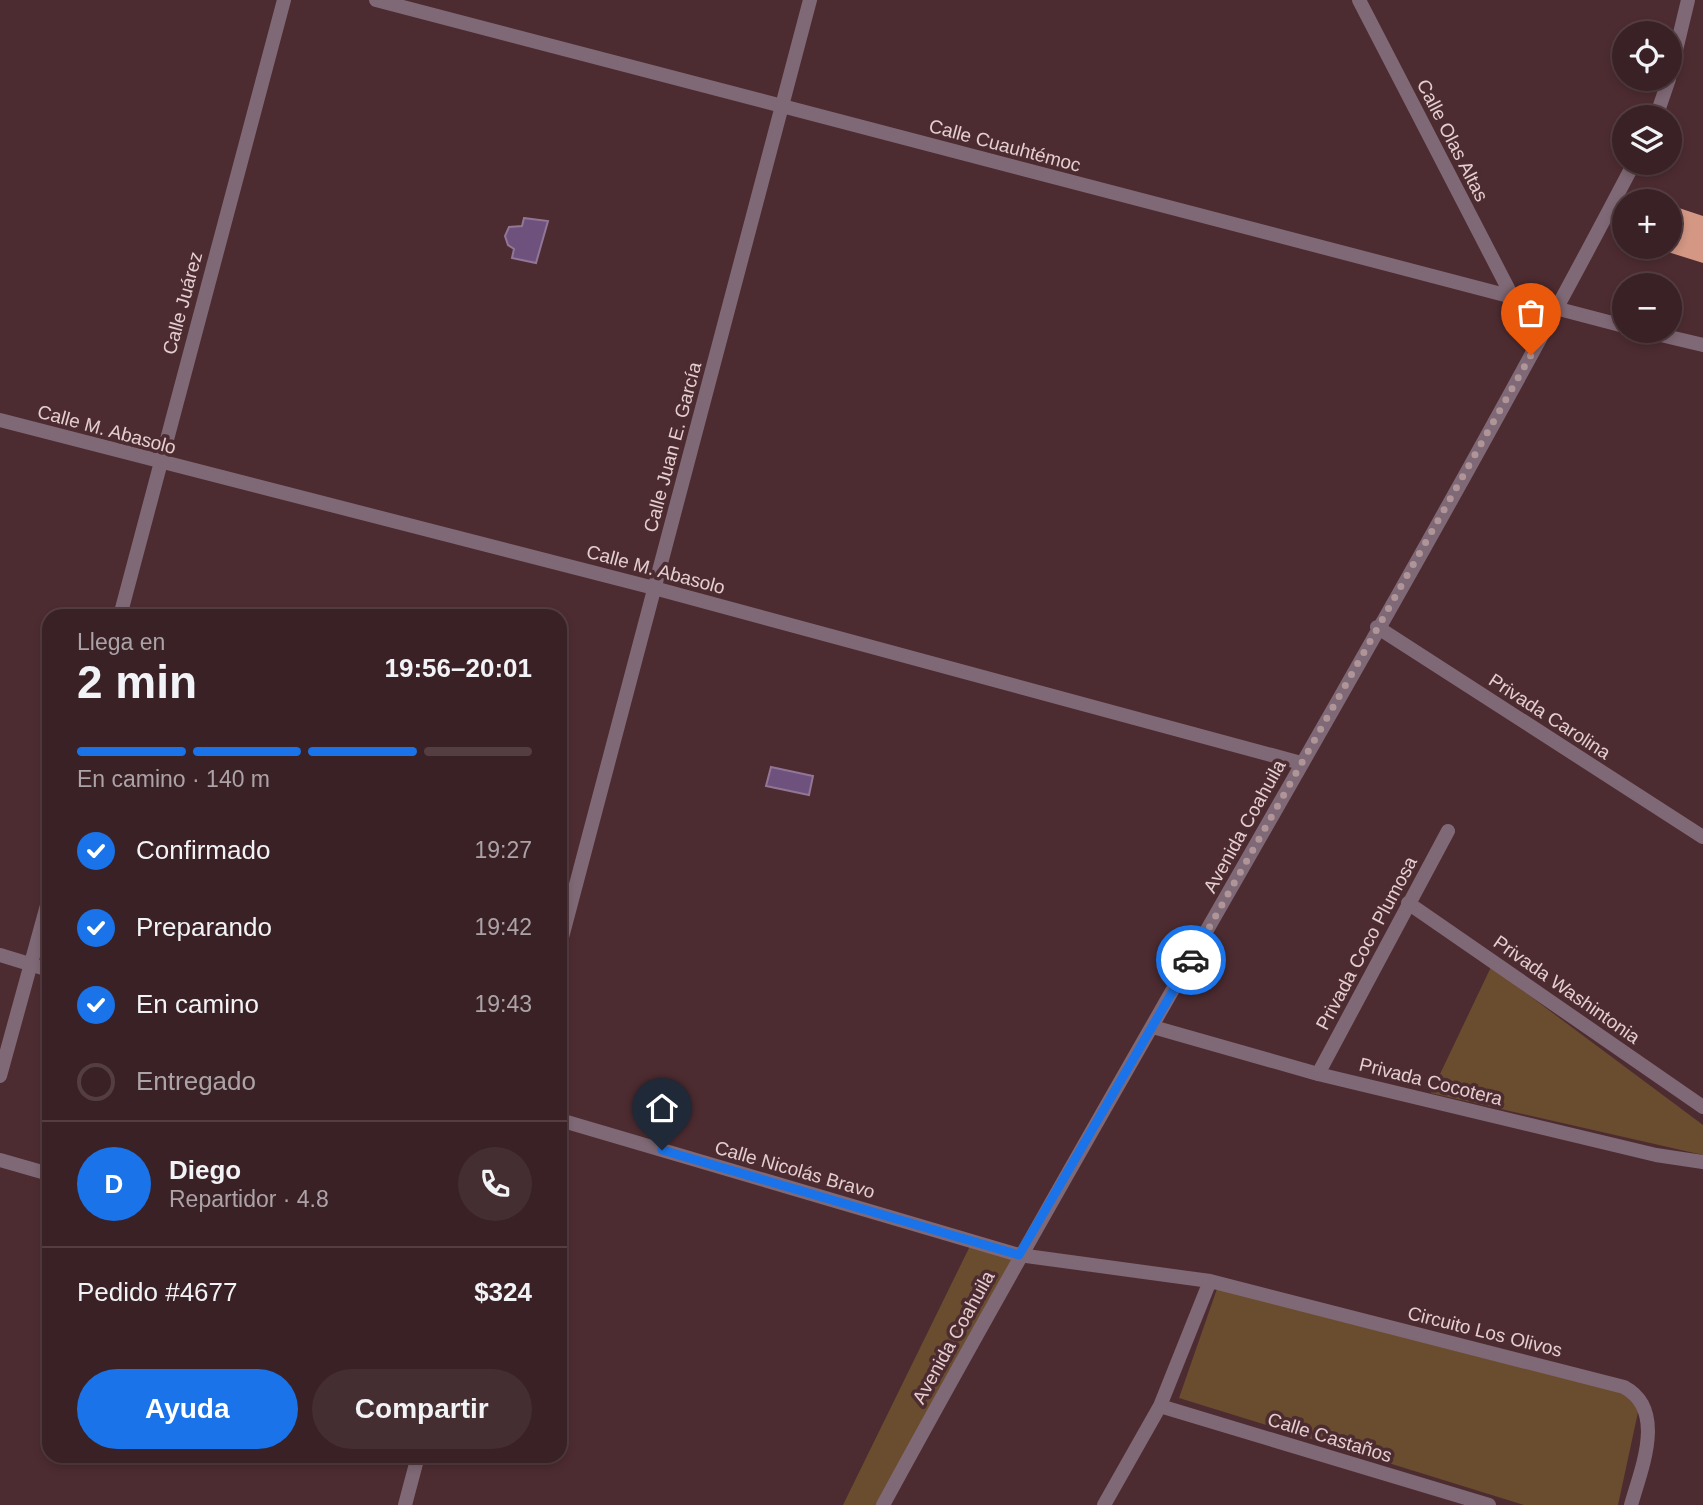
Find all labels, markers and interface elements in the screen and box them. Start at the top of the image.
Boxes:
map controls [1612,21,1682,343]
button: locate [1612,21,1682,91]
street label: Calle Olas Altas [1413,76,1492,205]
button: layers [1612,105,1682,175]
street label: Calle Cuauhtémoc [927,115,1083,176]
button: + [1612,189,1682,259]
street label: Calle Juárez [159,249,206,357]
button: − [1612,273,1682,343]
pin [1501,283,1561,355]
icon: bag [1512,294,1550,332]
street label: Calle Juan E. García [640,359,705,535]
street label: Calle M. Abasolo [35,401,178,458]
street label: Calle M. Abasolo [584,541,727,598]
text: Llega en [77,629,165,655]
text: 19:56–20:01 [385,653,532,683]
text: 2 min [77,656,197,708]
street label: Privada Carolina [1485,669,1615,764]
street label: Avenida Coahuila [1199,756,1290,896]
text: En camino · 140 m [77,766,270,792]
icon: check [77,832,115,870]
text: Confirmado [136,835,270,865]
text: 19:27 [474,837,532,863]
street label: Privada Coco Plumosa [1312,853,1421,1033]
icon: check [77,909,115,947]
text: Preparando [136,912,272,942]
text: 19:42 [474,914,532,940]
courier [1156,925,1226,995]
street label: Privada Washintonia [1490,931,1644,1048]
icon: car [1172,941,1210,979]
icon: check [77,986,115,1024]
text: En camino [136,989,259,1019]
text: 19:43 [474,991,532,1017]
street label: Privada Cocotera [1357,1054,1505,1110]
text: Entregado [136,1066,256,1096]
pin [632,1078,692,1150]
icon: home [643,1089,681,1127]
street label: Calle Nicolás Bravo [712,1137,877,1202]
button: phone [458,1147,532,1221]
text: Diego [169,1155,241,1185]
text: D [105,1169,123,1199]
text: Repartidor · 4.8 [169,1186,329,1212]
street label: Avenida Coahuila [908,1267,999,1407]
text: Pedido #4677 [77,1277,237,1307]
text: $324 [474,1277,532,1307]
street label: Circuito Los Olivos [1405,1302,1564,1361]
button: Ayuda [77,1369,298,1449]
button: Compartir [312,1369,532,1449]
street label: Calle Castaños [1265,1409,1395,1466]

